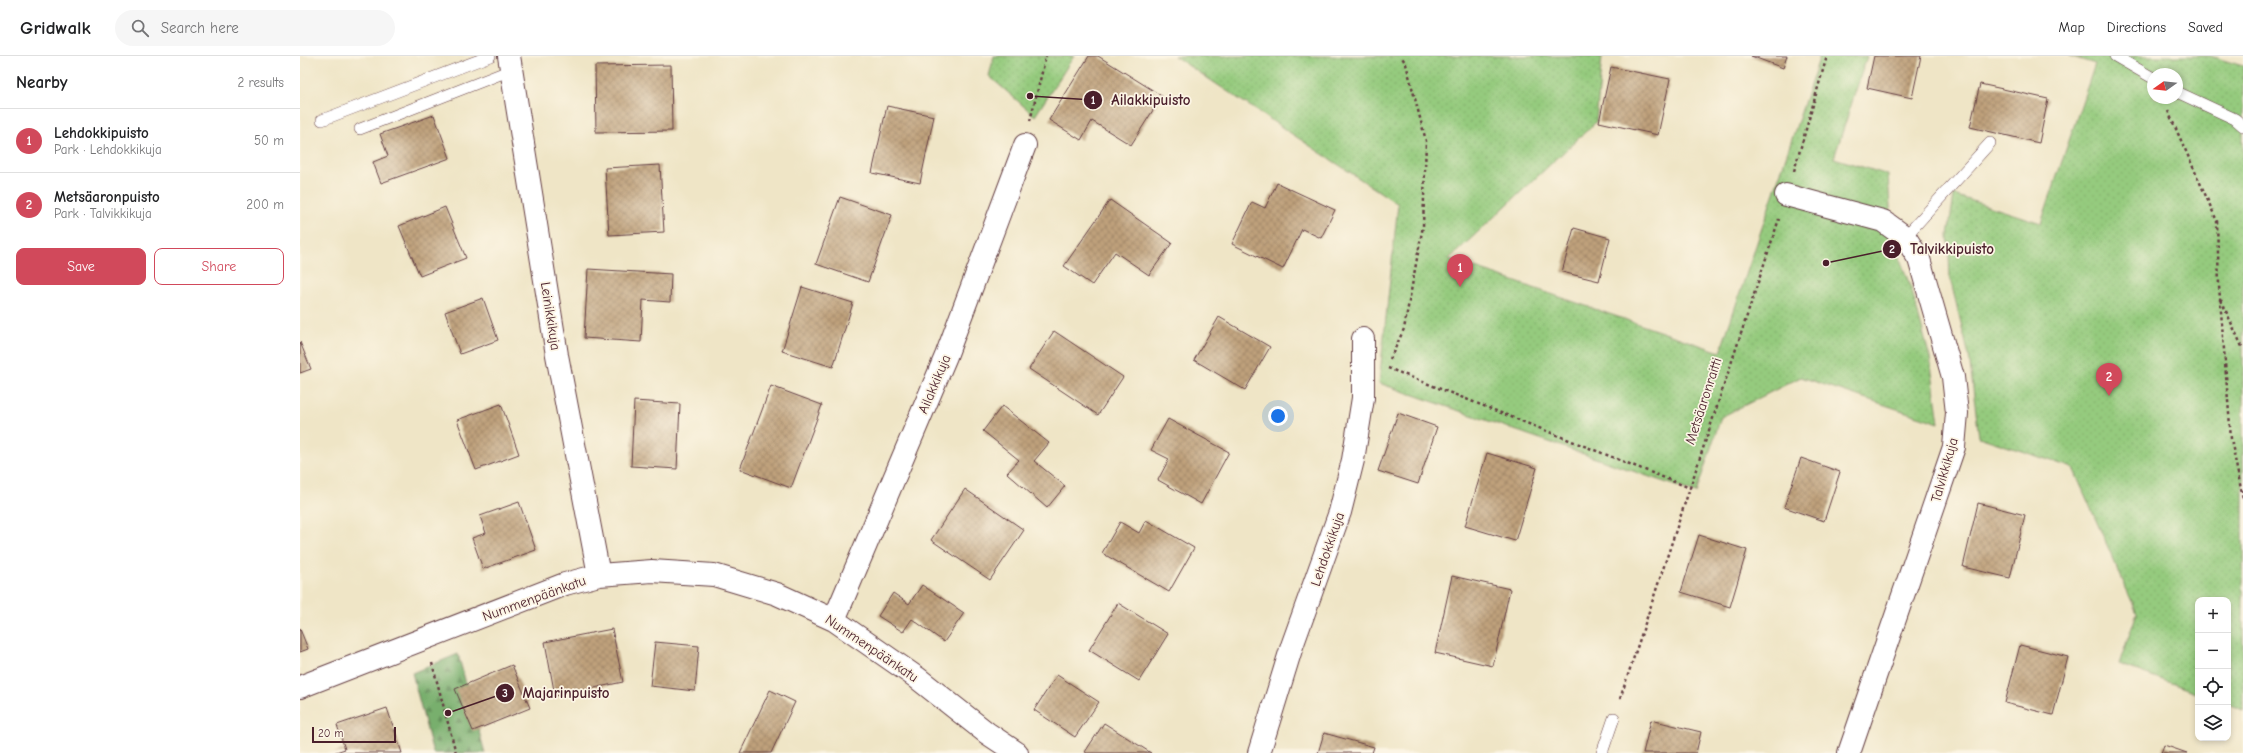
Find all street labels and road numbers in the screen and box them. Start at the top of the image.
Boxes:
street label: Leinikkikuja [537,281,564,352]
street label: Ailakkikuja [914,352,955,416]
street label: Metsäaronraitti [1681,356,1726,447]
street label: Talvikkikuja [1927,436,1962,504]
street label: Lehdokkikuja [1307,510,1348,588]
street label: Nummenpäänkatu [480,572,588,625]
street label: Nummenpäänkatu [822,611,922,686]

